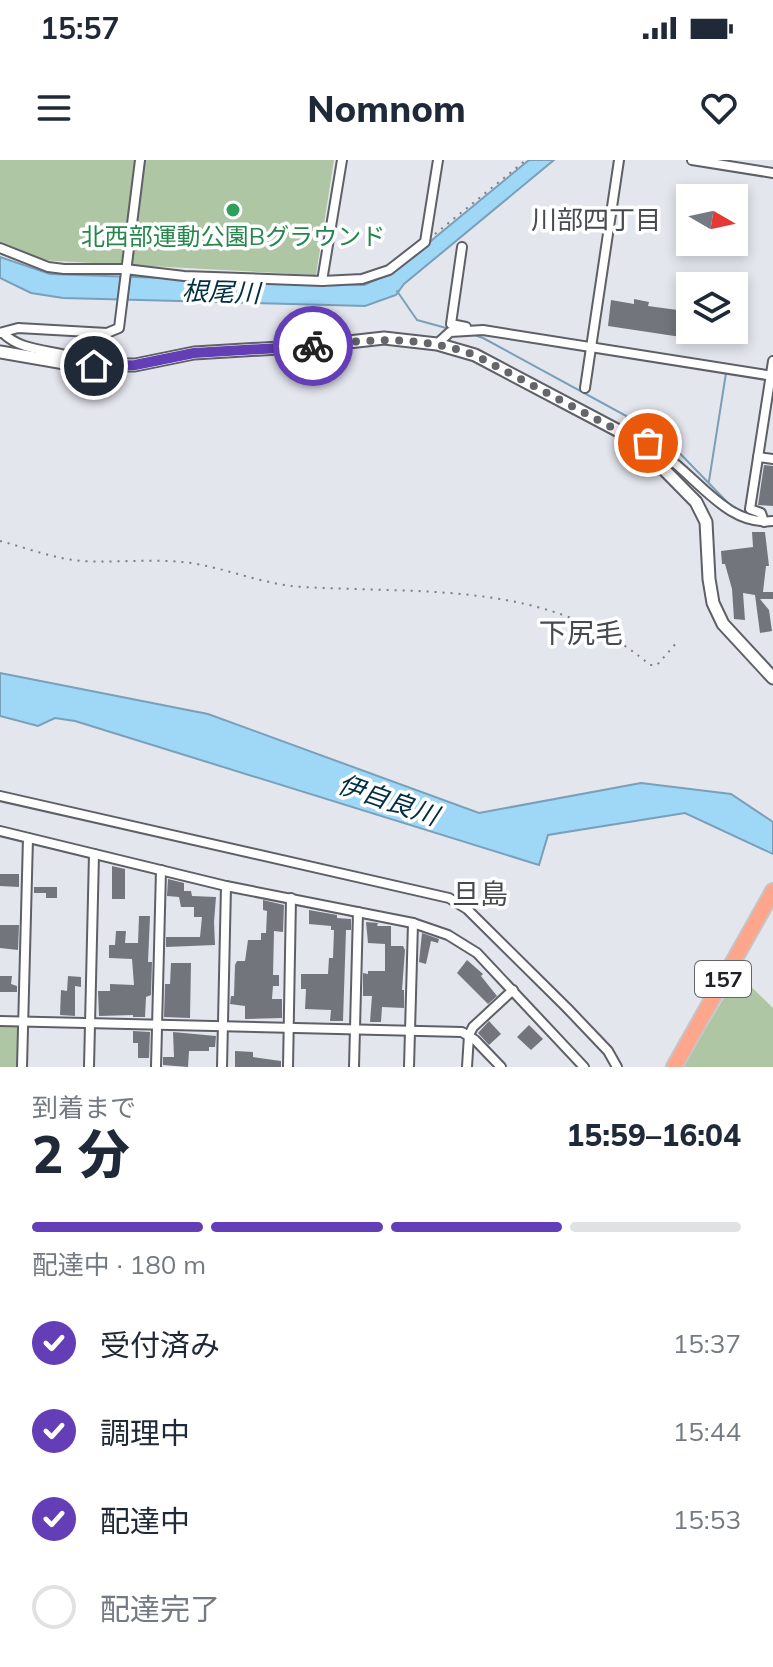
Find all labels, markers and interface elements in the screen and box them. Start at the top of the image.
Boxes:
text: 15:57 [40,9,119,47]
icon: menu [32,86,76,130]
text: Nomnom [307,86,466,131]
icon: heart [697,86,741,130]
north arrow [676,184,748,256]
map controls [676,184,748,344]
marker: 北西部運動公園Bグラウンド [224,201,242,219]
district label: 川部四丁目 [531,203,661,236]
place label: 北西部運動公園Bグラウンド [81,221,385,251]
button: layers [676,272,748,344]
water label: 根尾川 [181,274,264,309]
courier [273,306,353,386]
icon: bike [291,324,335,368]
pin [60,332,128,400]
icon: home [72,344,116,388]
pin [614,409,682,477]
icon: bag [626,421,670,465]
district label: 下尻毛 [539,615,623,650]
water label: 伊自良川 [334,767,446,833]
district label: 旦島 [452,876,508,911]
road number: 157 [695,961,751,997]
text: 到着まで [32,1091,136,1124]
text: 15:59–16:04 [566,1116,741,1154]
text: 2 分 [32,1121,130,1186]
text: 配達中 · 180 m [32,1248,206,1281]
icon: check [32,1321,76,1365]
text: 受付済み [100,1326,220,1364]
text: 15:37 [673,1327,741,1360]
icon: check [32,1409,76,1453]
text: 調理中 [100,1414,190,1452]
text: 15:44 [673,1415,741,1448]
icon: check [32,1497,76,1541]
text: 配達中 [100,1502,190,1540]
text: 15:53 [673,1503,741,1536]
text: 配達完了 [100,1590,220,1628]

